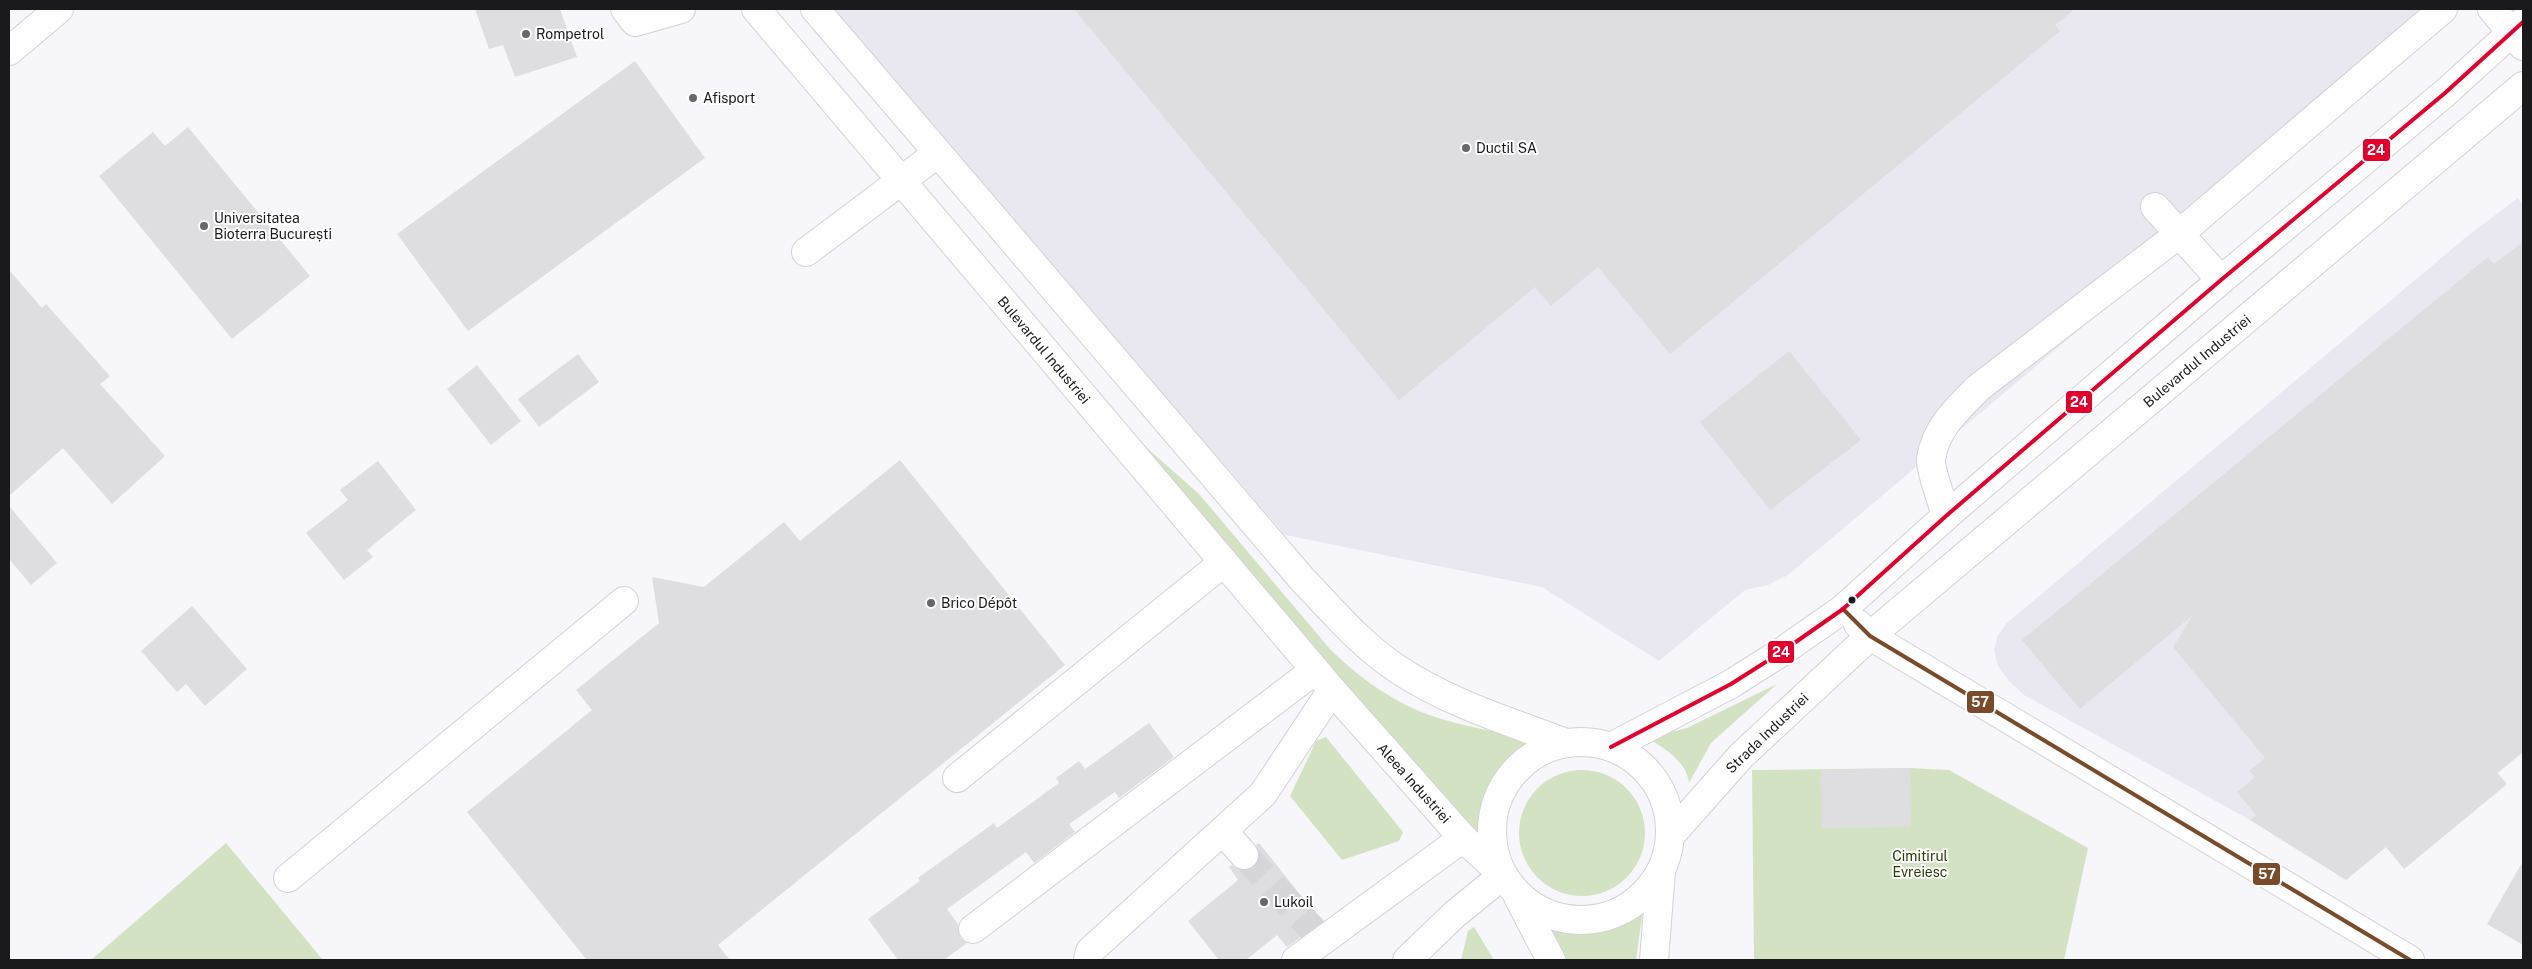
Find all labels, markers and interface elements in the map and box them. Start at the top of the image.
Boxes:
place label: Rompetrol [536,26,604,42]
marker: Rompetrol [520,28,532,40]
place label: Afisport [703,90,755,106]
marker: Afisport [687,92,699,104]
line badge: 24 [2362,138,2391,162]
place label: Ductil SA [1476,140,1537,156]
marker: Ductil SA [1460,142,1472,154]
text: 24 [2367,142,2385,158]
place label: Universitatea Bioterra București [214,210,332,242]
marker: Universitatea Bioterra București [198,220,210,232]
street label: Bulevardul Industriei [995,293,1093,407]
street label: Bulevardul Industriei [2140,312,2254,410]
line badge: 24 [2065,390,2093,414]
text: 24 [2070,394,2088,410]
place label: Brico Dépôt [941,595,1017,611]
unlabelled marker [1847,595,1857,605]
marker: Brico Dépôt [925,597,937,609]
line badge: 24 [1767,640,1795,664]
text: 24 [1772,644,1790,660]
street label: Strada Industriei [1723,690,1811,776]
line badge: 57 [1966,690,1995,714]
text: 57 [1971,694,1989,710]
street label: Aleea Industriei [1374,740,1454,826]
park label: Cimitirul Evreiesc [1892,848,1948,880]
line badge: 57 [2252,862,2281,886]
text: 57 [2258,866,2276,882]
place label: Lukoil [1274,894,1314,910]
marker: Lukoil [1258,896,1270,908]

